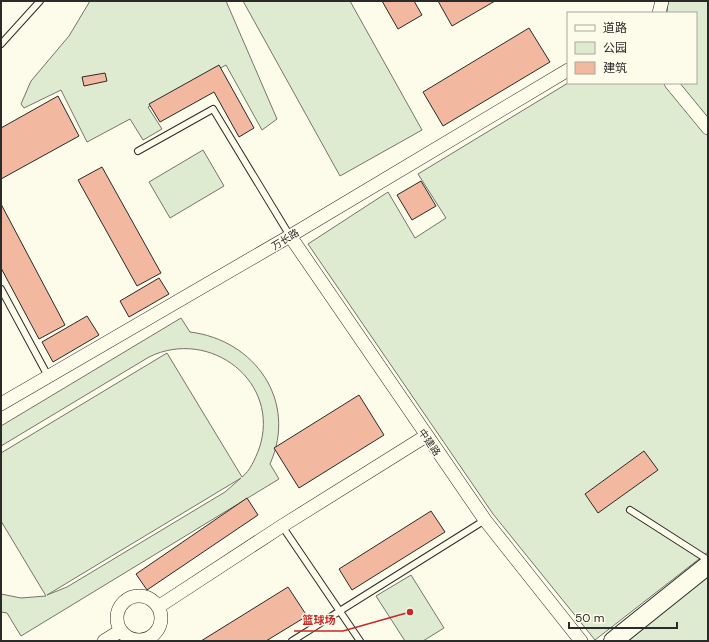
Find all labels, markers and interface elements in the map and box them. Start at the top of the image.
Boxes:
legend [567,12,697,84]
text: 道路 [603,20,627,36]
text: 公园 [603,40,627,56]
text: 建筑 [603,60,627,76]
street label: 万长路 [269,226,301,253]
street label: 中建路 [416,426,444,458]
scale bar [569,604,677,630]
callout: 篮球场 [294,608,343,631]
text: 50 m [575,610,604,626]
text: 篮球场 [303,613,336,627]

